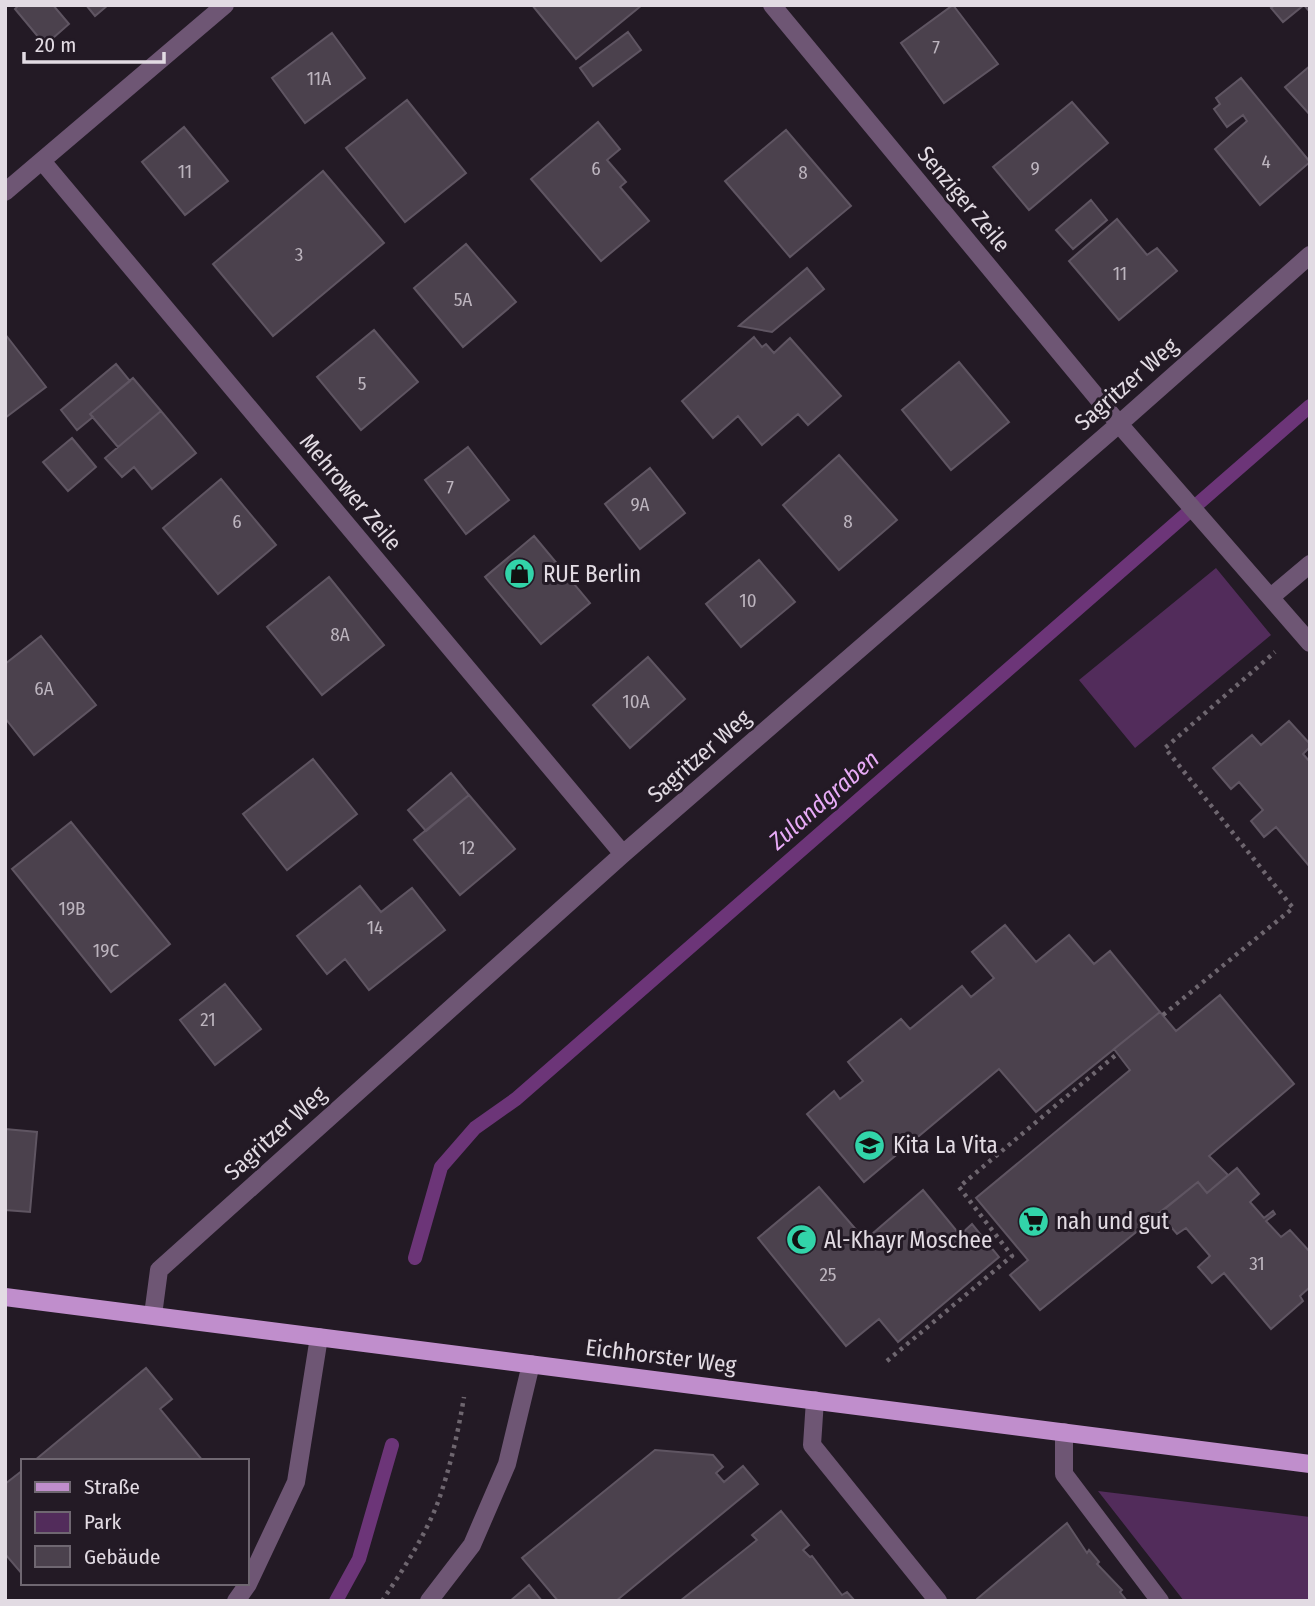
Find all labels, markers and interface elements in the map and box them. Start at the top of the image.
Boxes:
scale bar [24,21,164,65]
text: 20 m [35,32,76,58]
house number: 7 [932,36,940,59]
house number: 11A [307,67,331,90]
street label: Senziger Zeile [912,140,1016,258]
house number: 4 [1261,150,1271,173]
house number: 6 [591,157,601,180]
house number: 9 [1030,157,1040,180]
house number: 11 [178,160,192,183]
house number: 8 [798,161,808,184]
house number: 3 [295,243,303,266]
house number: 11 [1113,262,1127,285]
house number: 5A [454,288,472,311]
street label: Sagritzer Weg [1069,331,1183,436]
house number: 5 [358,372,366,395]
street label: Mehrower Zeile [294,428,408,556]
house number: 7 [446,476,454,499]
house number: 9A [630,493,650,516]
house number: 6 [232,510,242,533]
house number: 8 [843,510,853,533]
shop icon: RUE Berlin [503,557,537,591]
place label: RUE Berlin [543,560,641,588]
house number: 10 [739,589,757,612]
house number: 8A [330,623,350,646]
house number: 6A [34,677,54,700]
house number: 10A [622,690,650,713]
street label: Sagritzer Weg [642,703,756,808]
water label: Zulandgraben [763,745,885,856]
house number: 12 [459,836,475,859]
house number: 19B [58,897,86,920]
house number: 14 [367,916,383,939]
house number: 19C [93,939,119,962]
house number: 21 [200,1008,216,1031]
street label: Sagritzer Weg [218,1080,332,1186]
school or university icon: Kita La Vita [853,1128,887,1162]
place label: Kita La Vita [893,1131,998,1159]
supermarket icon: nah und gut [1016,1204,1050,1238]
place label: nah und gut [1056,1207,1169,1235]
mosque icon: Al-Khayr Moschee [784,1223,818,1257]
place label: Al-Khayr Moschee [824,1226,992,1254]
house number: 31 [1249,1252,1265,1275]
house number: 25 [819,1263,837,1286]
street label: Eichhorster Weg [584,1333,738,1379]
legend [21,1459,248,1585]
text: Straße [84,1474,140,1500]
text: Park [84,1509,122,1535]
text: Gebäude [84,1544,160,1570]

